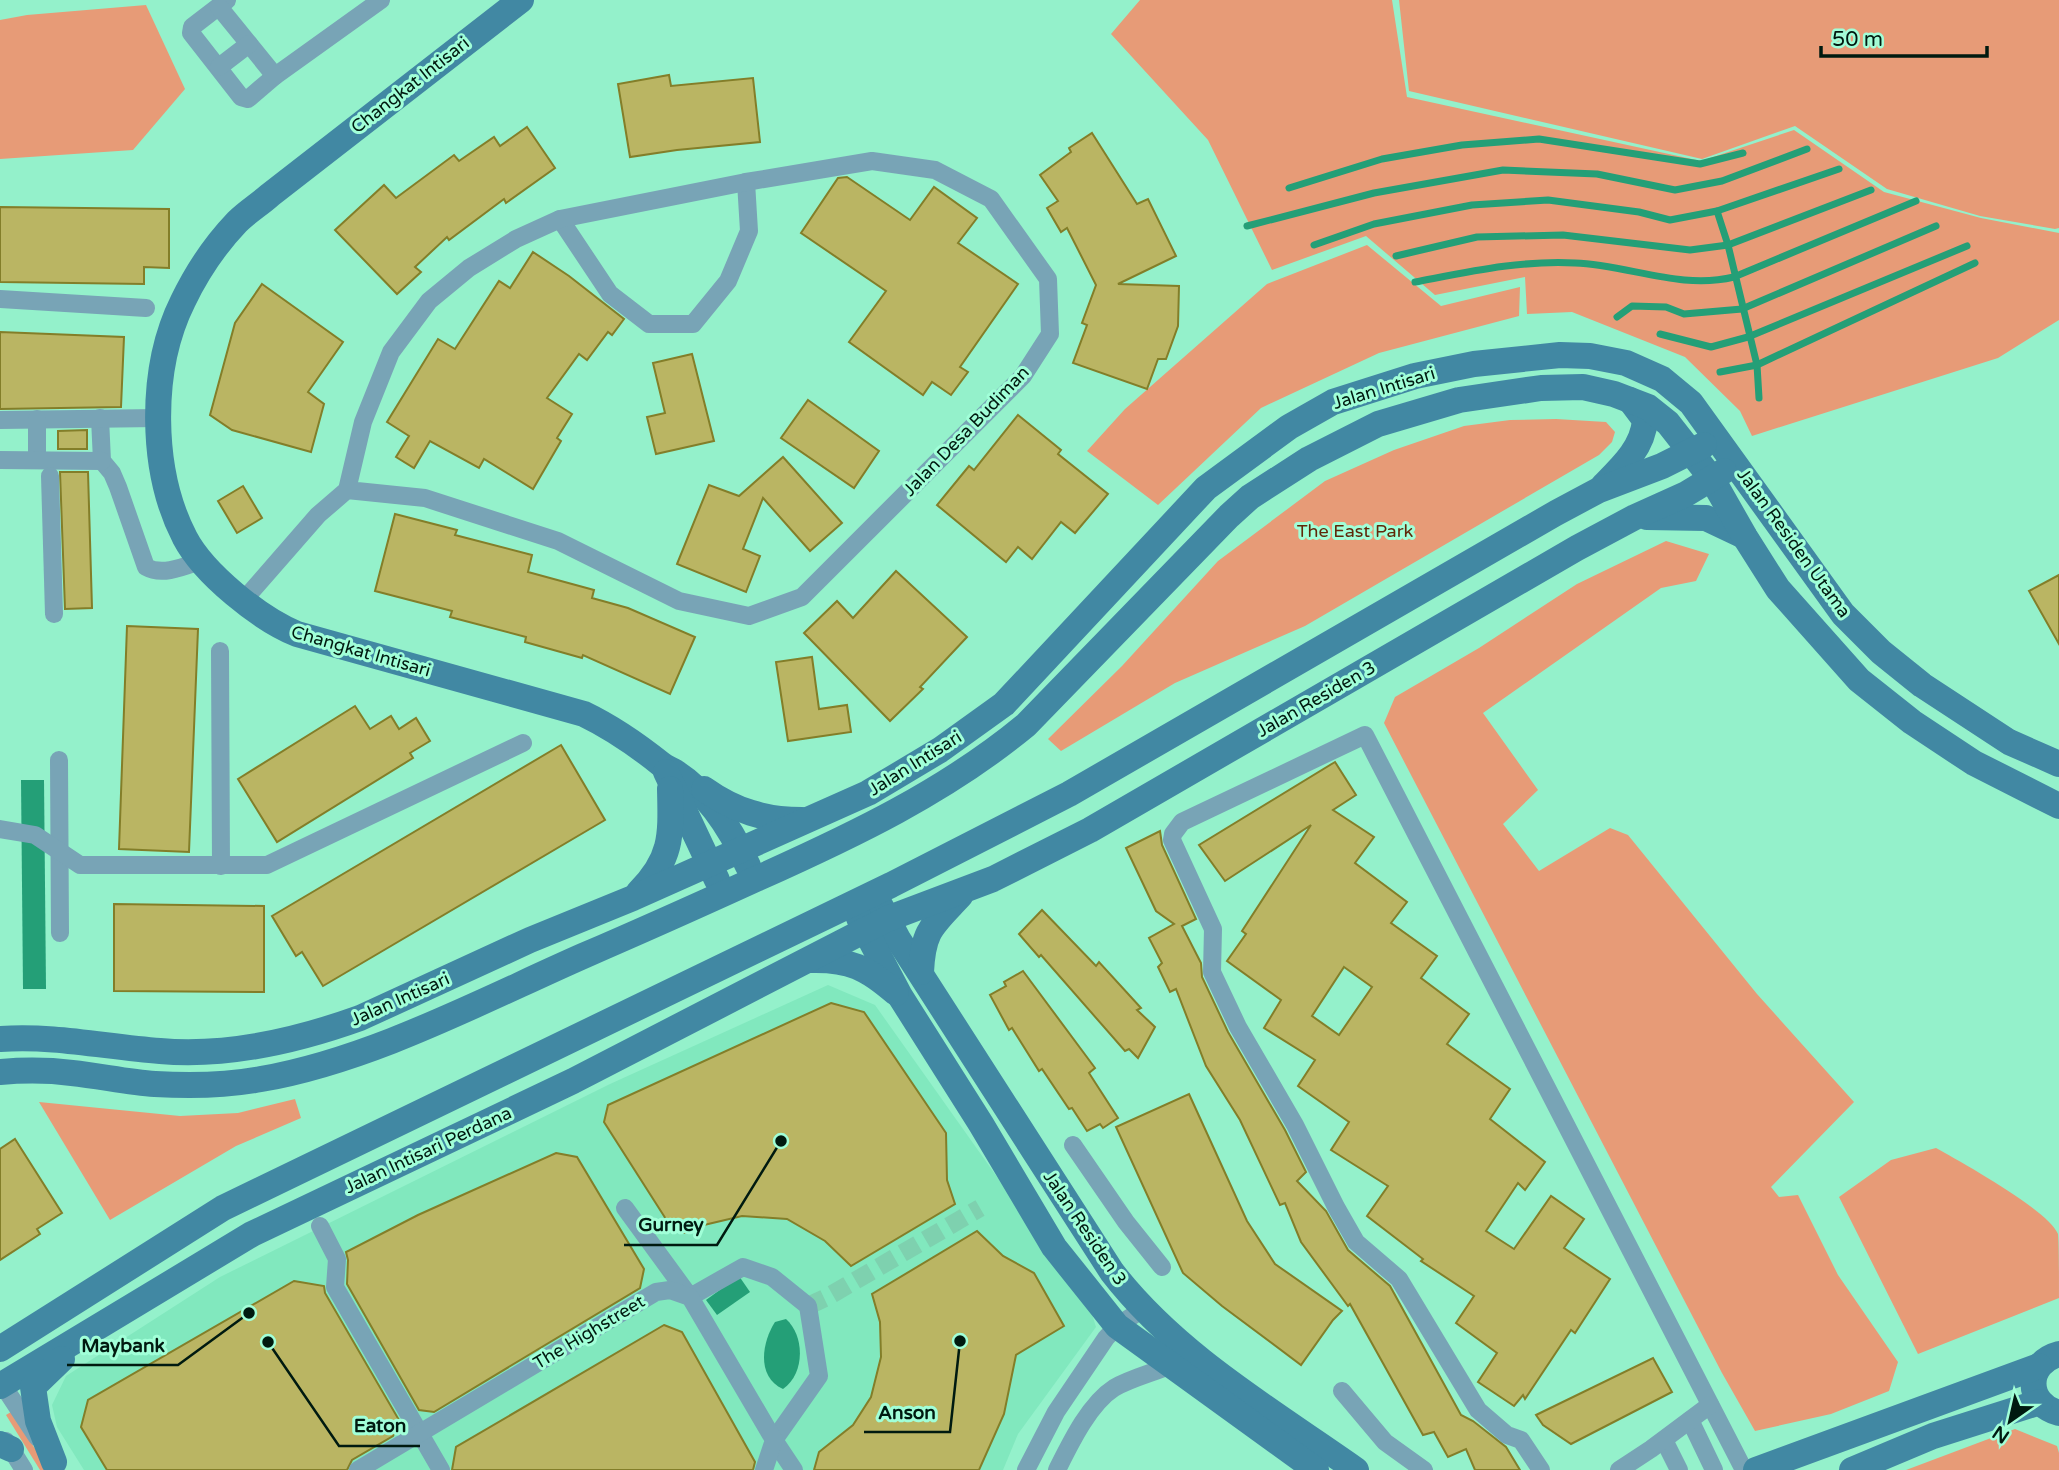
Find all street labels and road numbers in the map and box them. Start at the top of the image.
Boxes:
street label: Changkat Intisari [346,32,474,138]
street label: Jalan Desa Budiman [898,361,1034,501]
street label: Jalan Intisari [1330,362,1438,414]
street label: Jalan Residen Utama [1732,464,1856,622]
street label: Changkat Intisari [289,621,433,681]
street label: Jalan Residen 3 [1253,656,1379,742]
street label: Jalan Intisari [864,726,966,800]
street label: Jalan Intisari [347,967,453,1031]
street label: Jalan Intisari Perdana [341,1102,515,1198]
street label: Jalan Residen 3 [1039,1167,1131,1289]
street label: The Highstreet [529,1290,649,1374]

